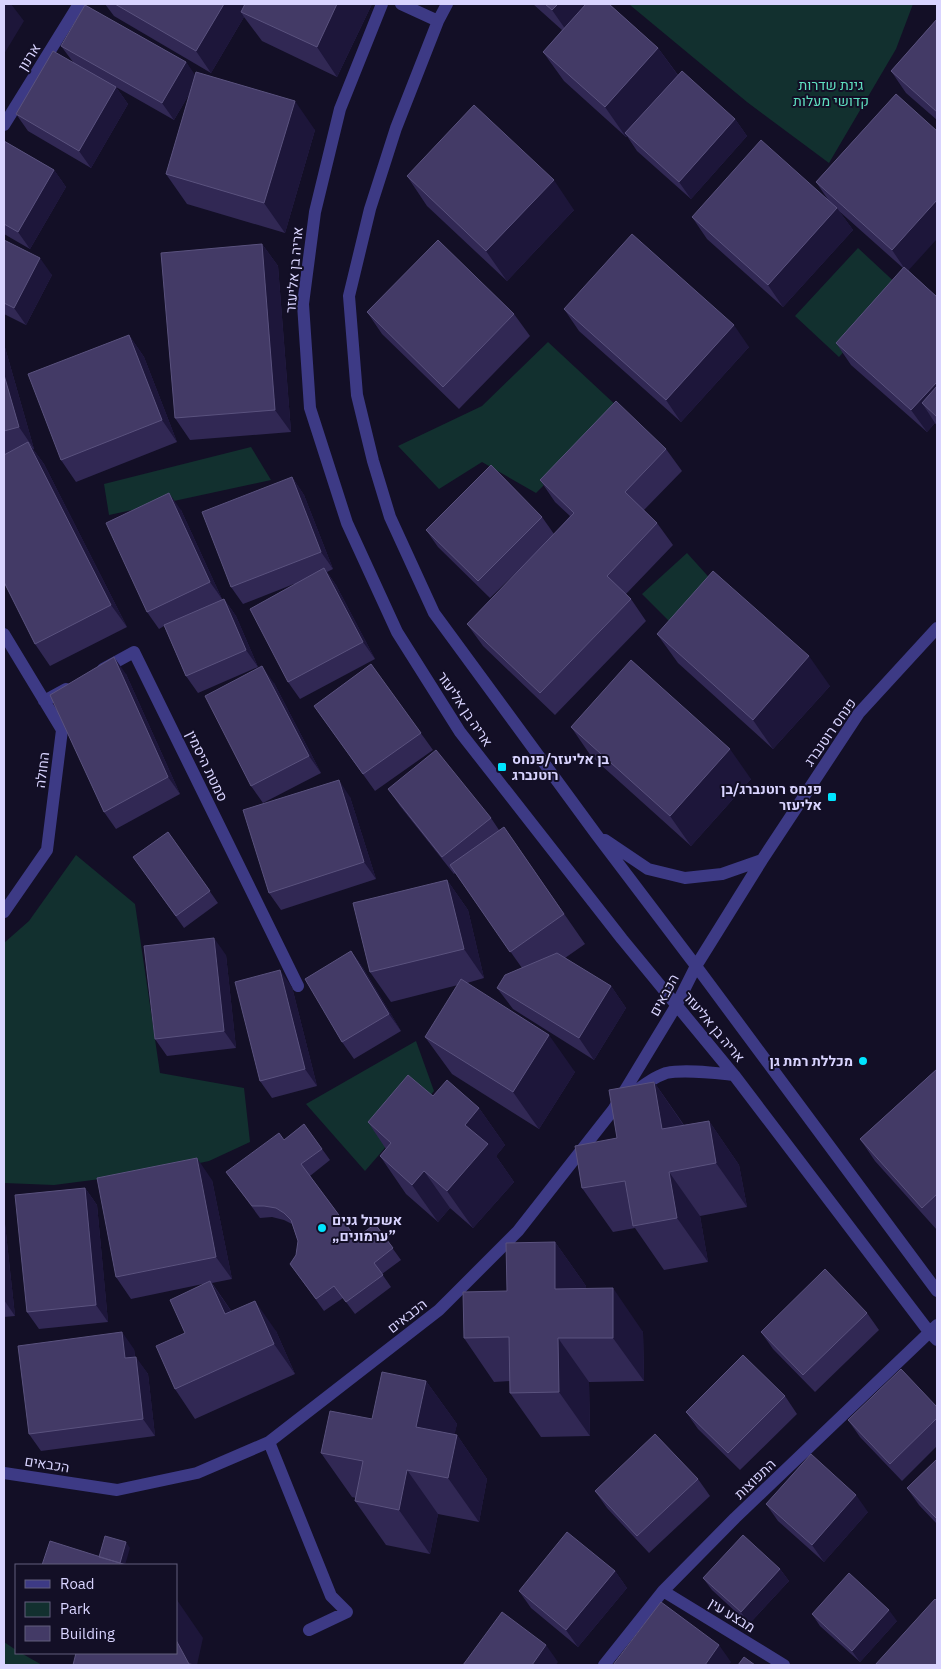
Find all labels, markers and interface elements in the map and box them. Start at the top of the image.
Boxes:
street label: ארנון [14,40,44,74]
park label: גינת שדרות קדושי מעלות [793,76,869,110]
street label: אריה בן אליעזר [281,226,307,314]
street label: אריה בן אליעזר [433,668,497,750]
street label: פנחס רוטנברג [800,695,860,769]
street label: סמטת היסמין [182,727,232,805]
place label: בן אליעזר/פנחס רוטנברג [512,750,610,784]
street label: החולה [31,751,53,789]
marker: בן אליעזר/פנחס רוטנברג [496,761,508,773]
place label: פנחס רוטנברג/בן אליעזר [721,780,822,814]
marker: פנחס רוטנברג/בן אליעזר [826,791,838,803]
street label: הכבאים [645,971,683,1019]
street label: אריה בן אליעזר [679,988,749,1066]
place label: מכללת רמת גן [769,1052,853,1070]
marker: מכללת רמת גן [857,1055,869,1067]
place label: אשכול גנים „ערמונים” [332,1211,402,1245]
marker: אשכול גנים „ערמונים” [316,1222,328,1234]
street label: הכבאים [384,1295,430,1337]
street label: הכבאים [23,1452,71,1476]
street label: התפוצות [731,1455,779,1503]
legend [15,1564,178,1654]
text: Road [60,1574,95,1593]
street label: מבצע עין [705,1594,759,1636]
text: Park [60,1599,90,1618]
text: Building [60,1624,115,1643]

